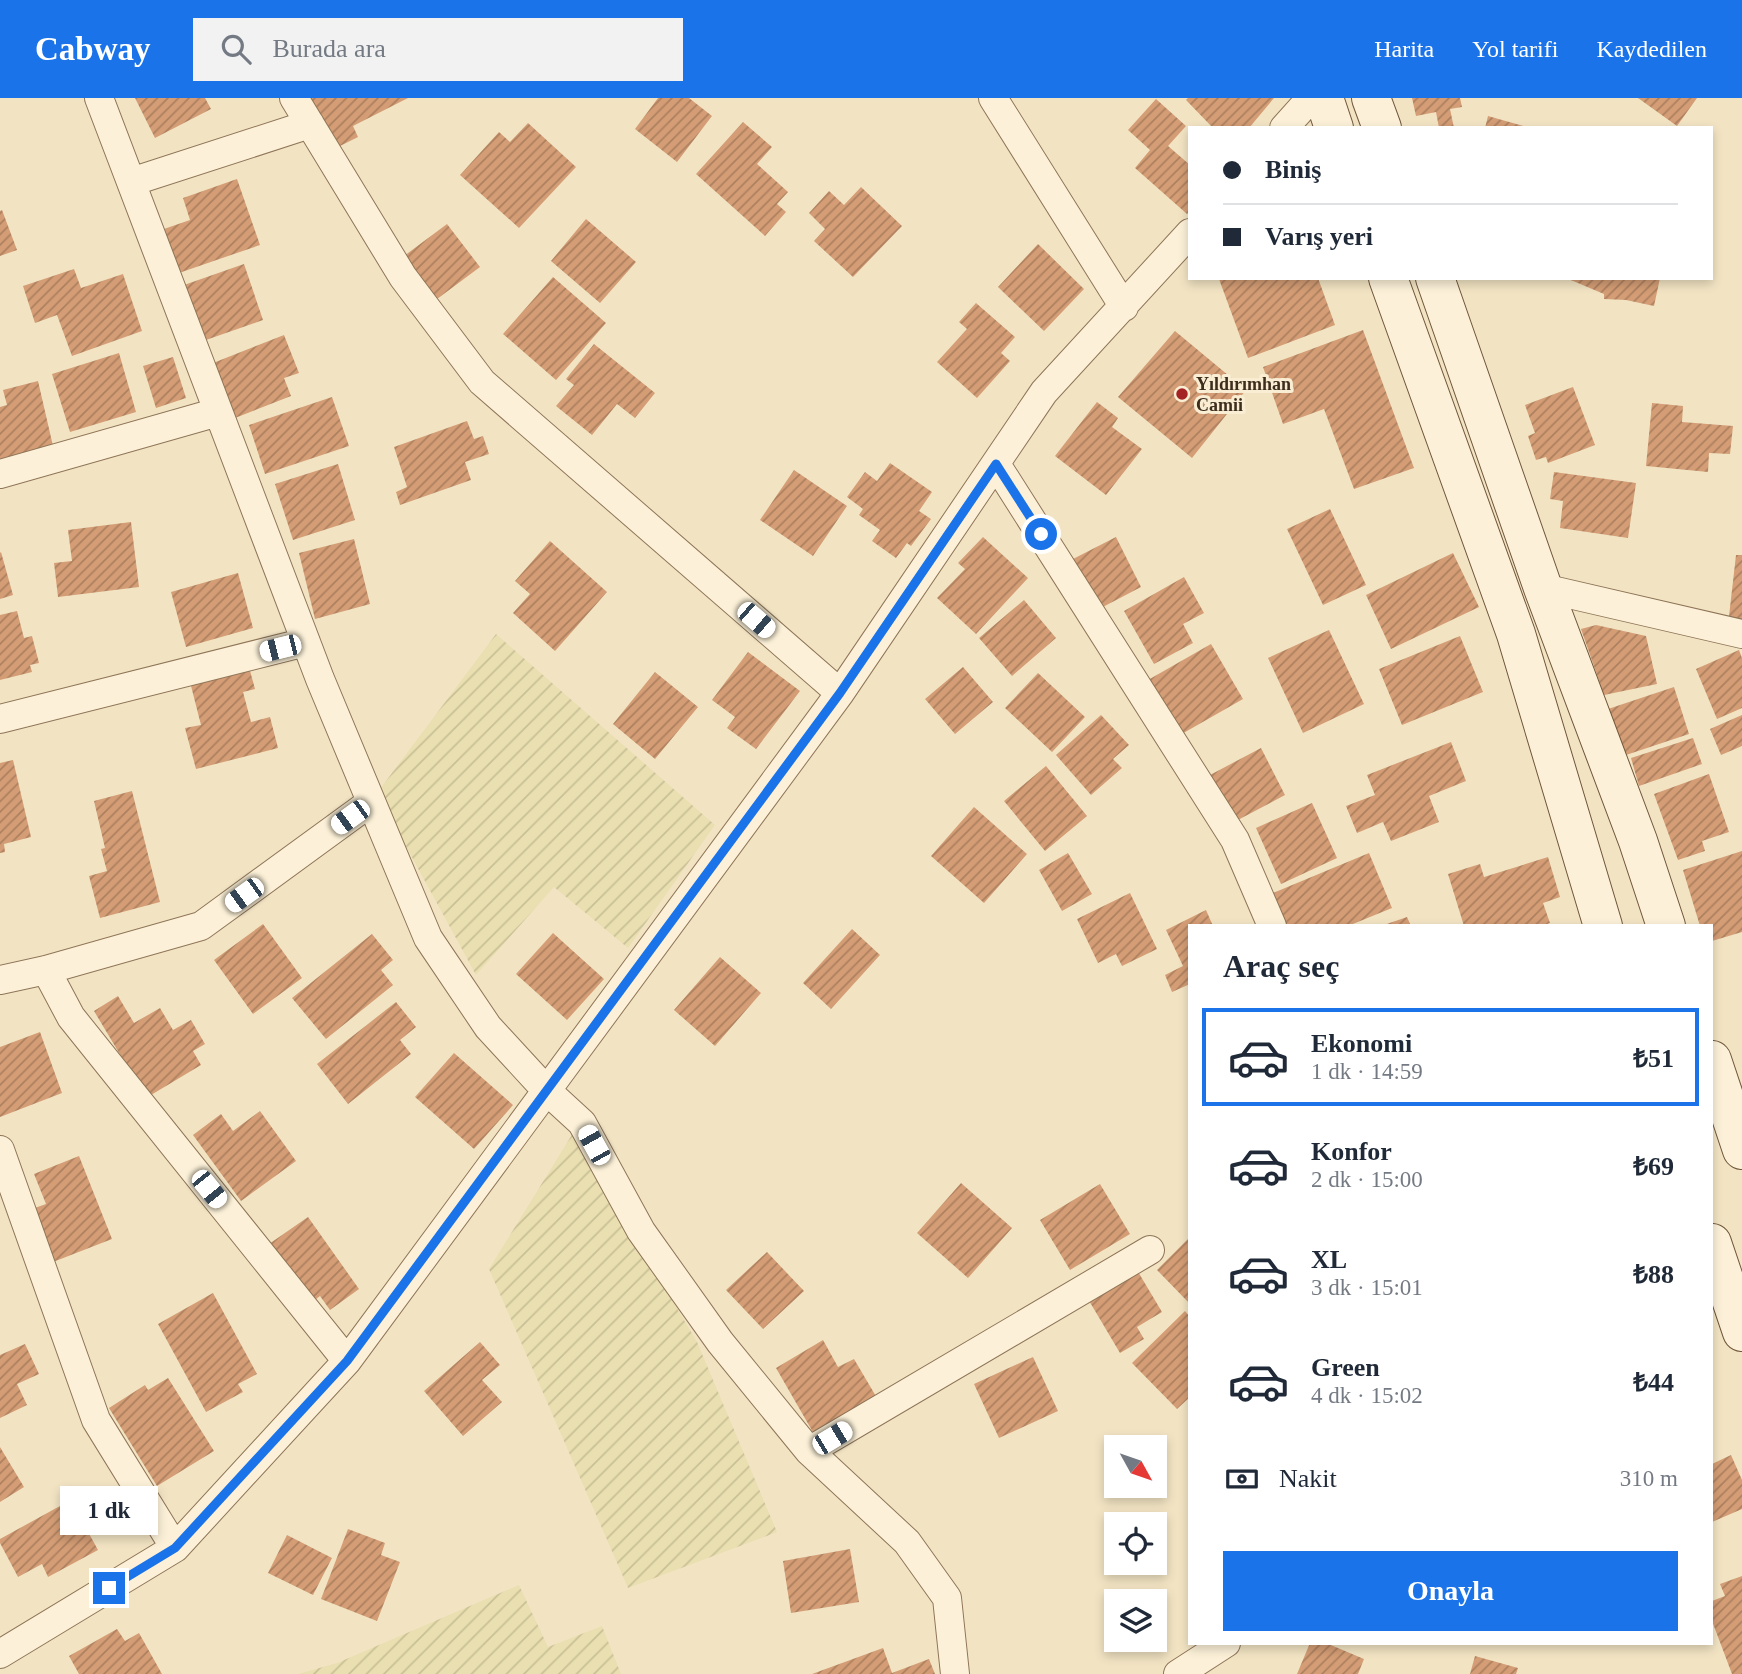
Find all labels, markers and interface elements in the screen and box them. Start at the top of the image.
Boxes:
search box [193,18,683,81]
icon: search [217,30,255,68]
text: Cabway [35,31,151,67]
text: Burada ara [273,34,386,63]
text: Harita [1374,36,1434,62]
text: Yol tarifi [1472,36,1558,62]
text: Kaydedilen [1596,36,1707,62]
text: Biniş [1265,155,1321,184]
text: Varış yeri [1265,222,1373,251]
place label: Yıldırımhan Camii [1196,374,1291,415]
marker: Yıldırımhan Camii [1174,386,1190,402]
route start [1025,518,1057,550]
car [734,598,779,642]
car [258,633,303,663]
car [327,796,374,838]
car [221,874,268,916]
text: Araç seç [1223,948,1339,984]
icon: car [1227,1026,1290,1089]
text: Ekonomi [1311,1029,1412,1058]
text: ₺51 [1633,1044,1674,1073]
text: 1 dk · 14:59 [1311,1059,1423,1084]
car [575,1122,614,1168]
icon: car [1227,1134,1290,1197]
text: Konfor [1311,1137,1392,1166]
text: ₺69 [1633,1152,1674,1181]
car [188,1166,231,1212]
text: 2 dk · 15:00 [1311,1167,1423,1192]
icon: car [1227,1242,1290,1305]
text: XL [1311,1245,1347,1274]
text: ₺88 [1633,1260,1674,1289]
text: 3 dk · 15:01 [1311,1275,1423,1300]
icon: car [1227,1350,1290,1413]
text: Green [1311,1353,1380,1382]
text: ₺44 [1633,1368,1674,1397]
text: 4 dk · 15:02 [1311,1383,1423,1408]
car [809,1418,856,1458]
north arrow [1104,1435,1167,1498]
map controls [1104,1435,1167,1652]
icon: cash [1223,1460,1261,1498]
text: Nakit [1279,1464,1337,1493]
text: 310 m [1620,1466,1678,1491]
callout: 1 dk [60,1486,158,1536]
text: 1 dk [88,1498,130,1523]
button: locate [1104,1512,1167,1575]
button: Onayla [1223,1551,1678,1631]
route end [93,1572,125,1604]
button: layers [1104,1589,1167,1652]

